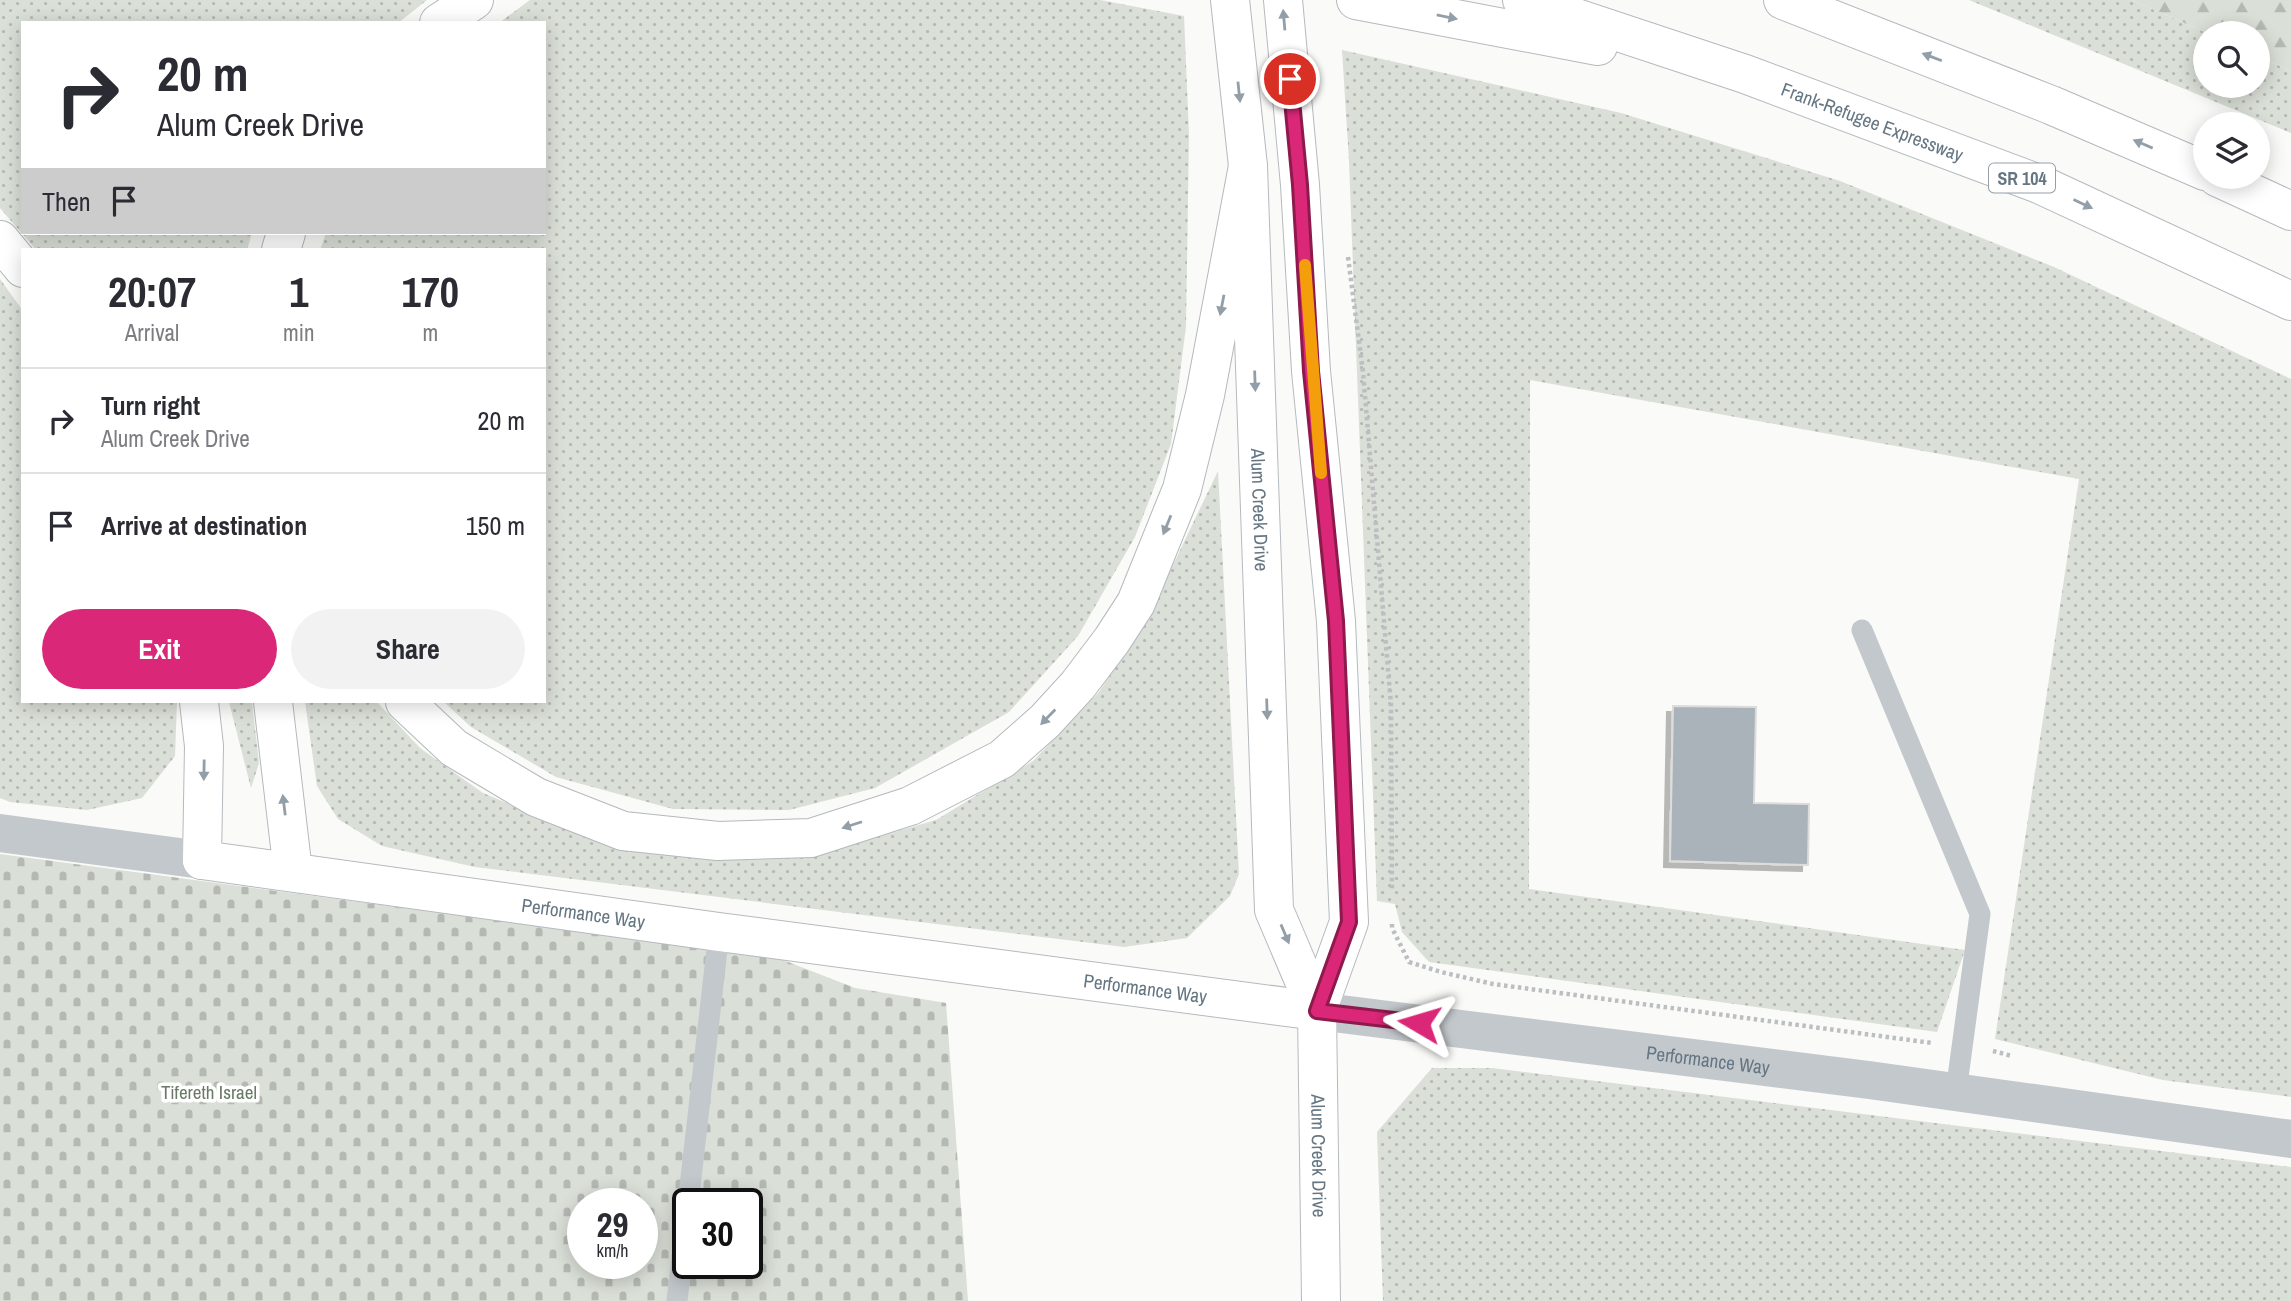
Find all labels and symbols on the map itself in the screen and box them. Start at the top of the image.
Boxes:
one-way arrow [1279,9,1290,31]
one-way arrow [1436,12,1458,23]
pin [1260,49,1320,109]
one-way arrow [1922,52,1943,63]
street label: Frank-Refugee Expressway [1778,76,1967,168]
one-way arrow [1234,81,1245,103]
one-way arrow [2132,138,2153,149]
road number: SR 104 [1989,163,2055,192]
one-way arrow [2073,199,2094,210]
one-way arrow [1216,294,1227,316]
one-way arrow [1250,370,1261,392]
street label: Alum Creek Drive [1245,447,1275,572]
one-way arrow [1162,515,1173,536]
one-way arrow [1262,698,1273,720]
one-way arrow [1040,708,1057,725]
one-way arrow [198,759,209,781]
one-way arrow [279,793,290,815]
one-way arrow [841,820,862,830]
street label: Performance Way [520,892,647,935]
one-way arrow [1279,924,1290,945]
street label: Performance Way [1082,967,1209,1009]
position arrow [1382,986,1456,1060]
street label: Performance Way [1645,1039,1771,1080]
park label: Tifereth Israel [161,1079,257,1105]
street label: Alum Creek Drive [1305,1093,1333,1217]
speed limit sign: 30 [672,1188,763,1279]

